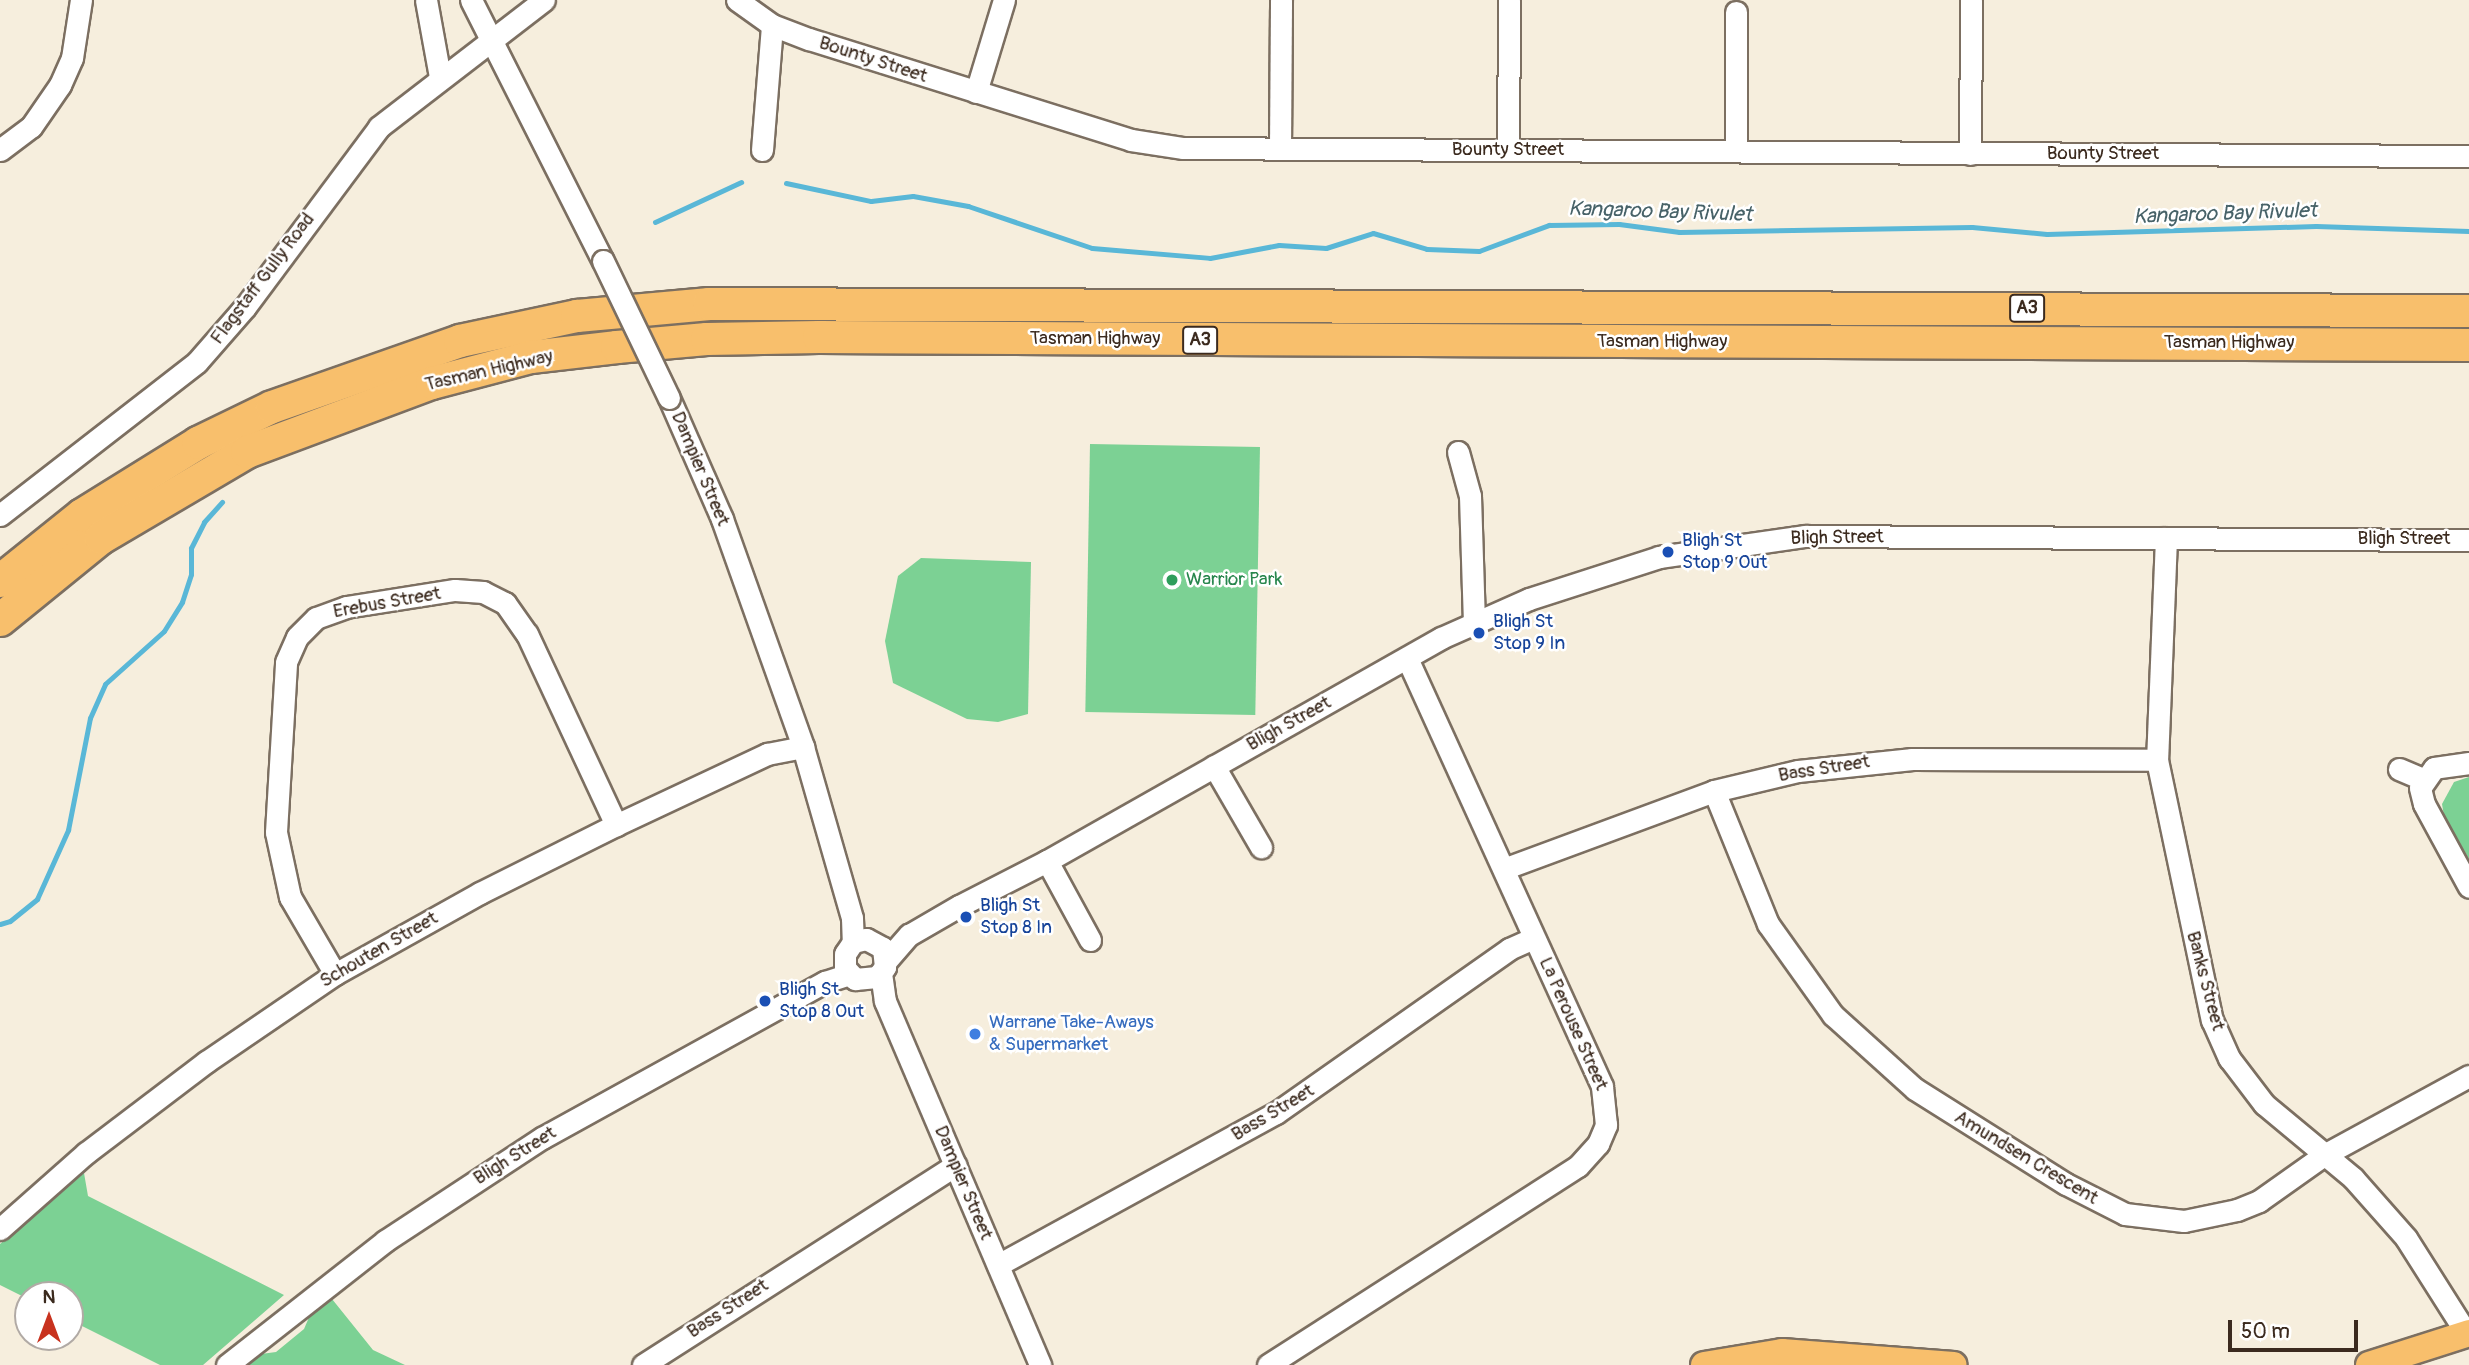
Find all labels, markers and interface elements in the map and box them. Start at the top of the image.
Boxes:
street label: Bounty Street [816,32,930,88]
street label: Bounty Street [1452,139,1564,161]
street label: Bounty Street [2047,143,2159,165]
water label: Kangaroo Bay Rivulet [1568,196,1752,228]
water label: Kangaroo Bay Rivulet [2133,198,2317,230]
street label: Flagstaff Gully Road [206,209,320,349]
road number: A3 [2008,294,2046,322]
road number: A3 [1181,326,1219,354]
street label: Tasman Highway [1030,328,1160,350]
street label: Tasman Highway [1597,331,1727,353]
street label: Tasman Highway [2164,332,2294,354]
street label: Tasman Highway [423,345,555,397]
street label: Dampier Street [666,409,734,529]
street label: Bligh Street [1790,526,1884,550]
street label: Bligh Street [2358,528,2450,550]
place label: Bligh St Stop 9 Out [1682,530,1767,574]
marker: Bligh St Stop 9 Out [1660,544,1676,560]
place label: Warrior Park [1186,569,1282,591]
marker: Warrior Park [1164,572,1180,588]
street label: Erebus Street [332,582,442,624]
place label: Bligh St Stop 9 In [1493,611,1565,655]
marker: Bligh St Stop 9 In [1471,625,1487,641]
street label: Bligh Street [1243,691,1335,757]
street label: Bass Street [1777,751,1871,787]
place label: Bligh St Stop 8 In [980,895,1052,939]
street label: Schouten Street [316,907,442,993]
marker: Bligh St Stop 8 In [958,909,974,925]
street label: Banks Street [2181,929,2229,1033]
street label: La Perouse Street [1533,954,1613,1094]
place label: Bligh St Stop 8 Out [779,979,864,1023]
marker: Bligh St Stop 8 Out [757,993,773,1009]
place label: Warrane Take-Aways & Supermarket [989,1012,1154,1056]
marker: Warrane Take-Aways & Supermarket [967,1026,983,1042]
street label: Bass Street [1228,1079,1318,1147]
street label: Amundsen Crescent [1950,1106,2102,1210]
street label: Bligh Street [470,1122,560,1190]
street label: Dampier Street [929,1123,997,1243]
street label: Bass Street [683,1274,773,1344]
north arrow [14,1281,84,1351]
text: N [43,1285,55,1309]
scale bar [2231,1306,2360,1350]
text: 50 m [2241,1318,2290,1345]

